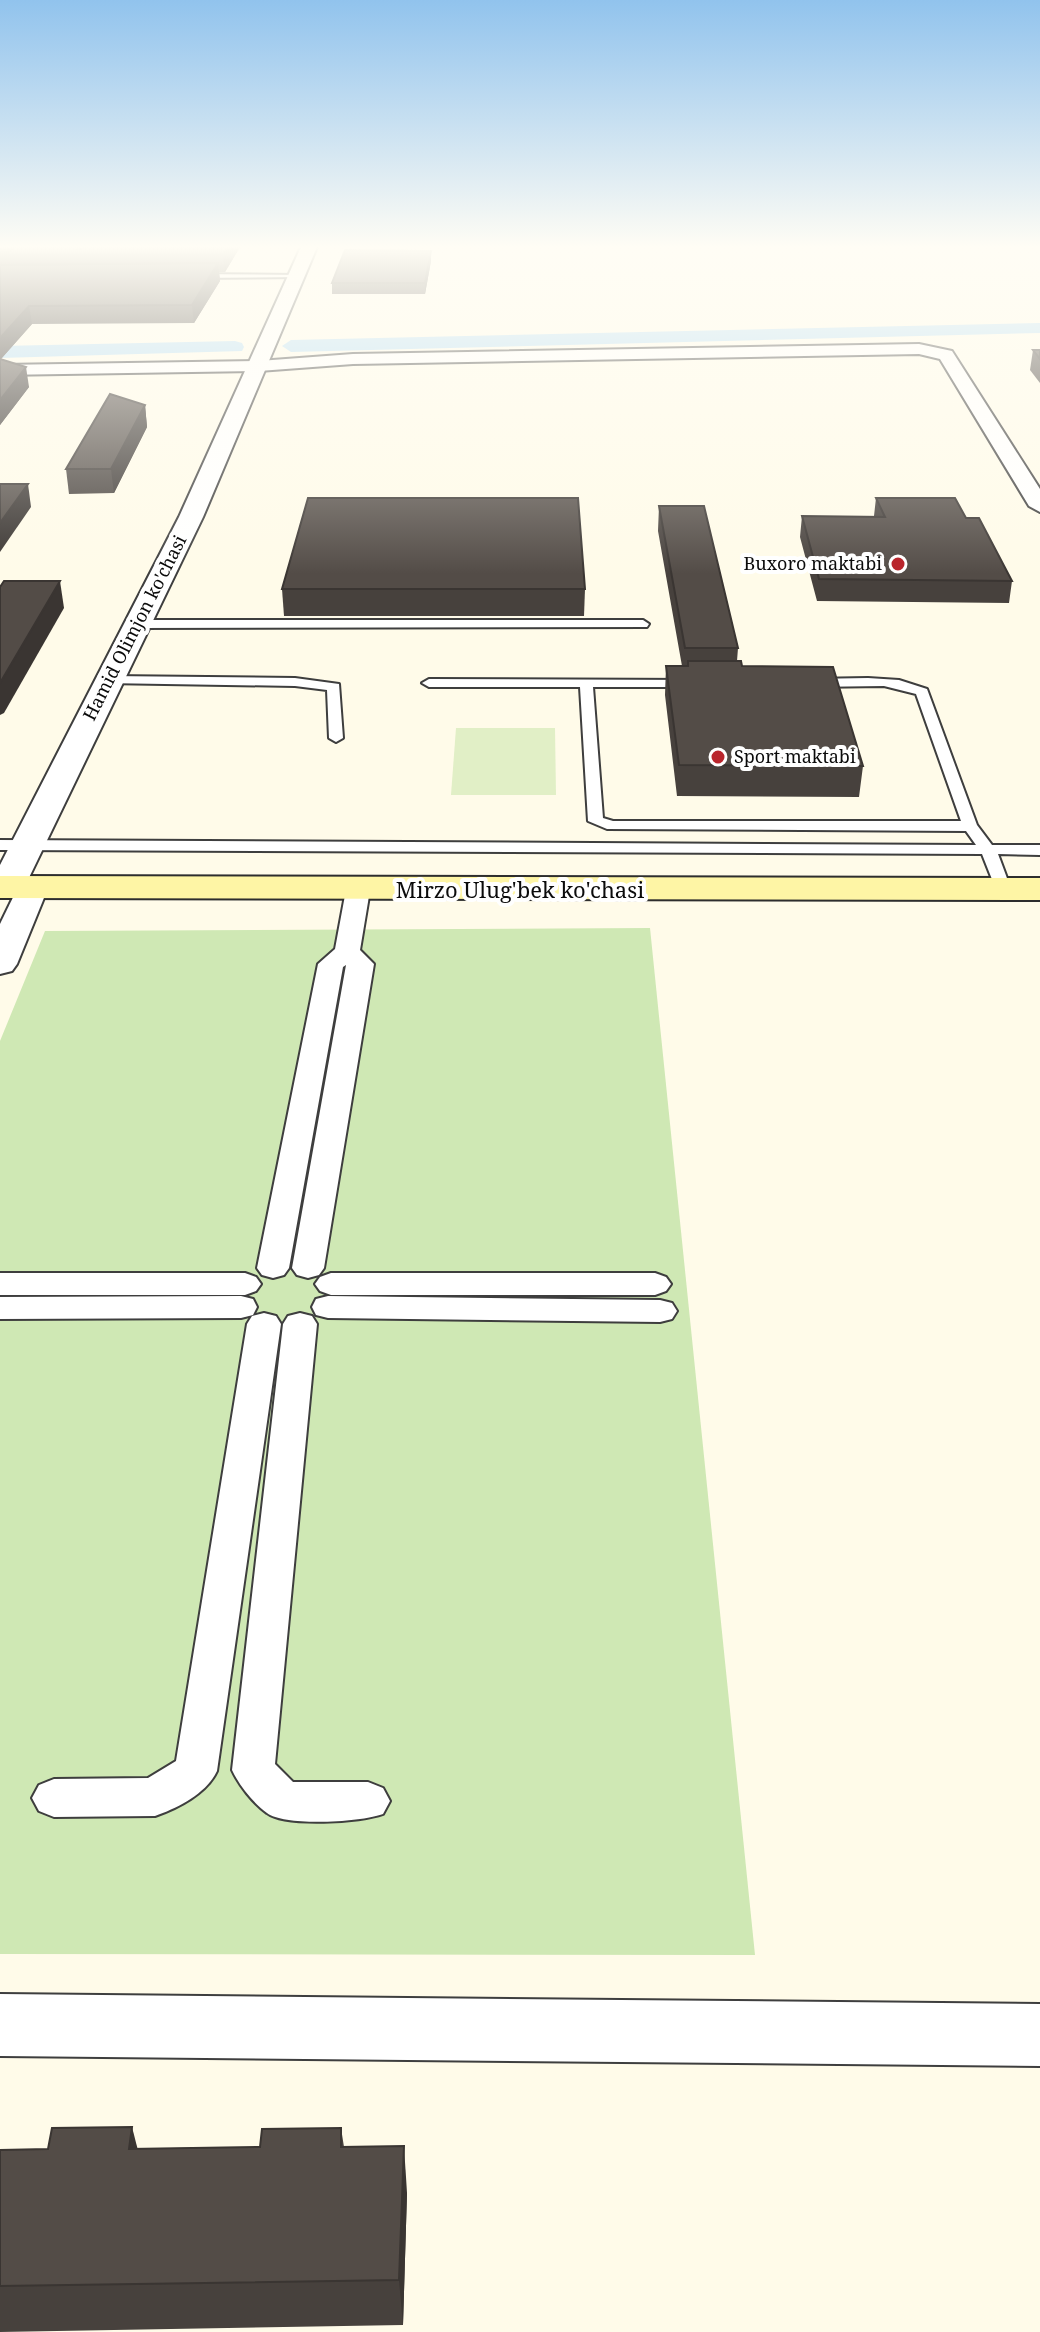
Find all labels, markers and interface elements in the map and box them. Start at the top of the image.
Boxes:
street label: Hamid Olimjon ko'chasi [77,530,191,724]
place label: Buxoro maktabi [744,551,882,575]
marker: Buxoro maktabi [889,555,907,573]
place label: Sport maktabi [734,744,856,768]
marker: Sport maktabi [709,748,727,766]
street label: Mirzo Ulug'bek ko'chasi [396,874,644,904]

